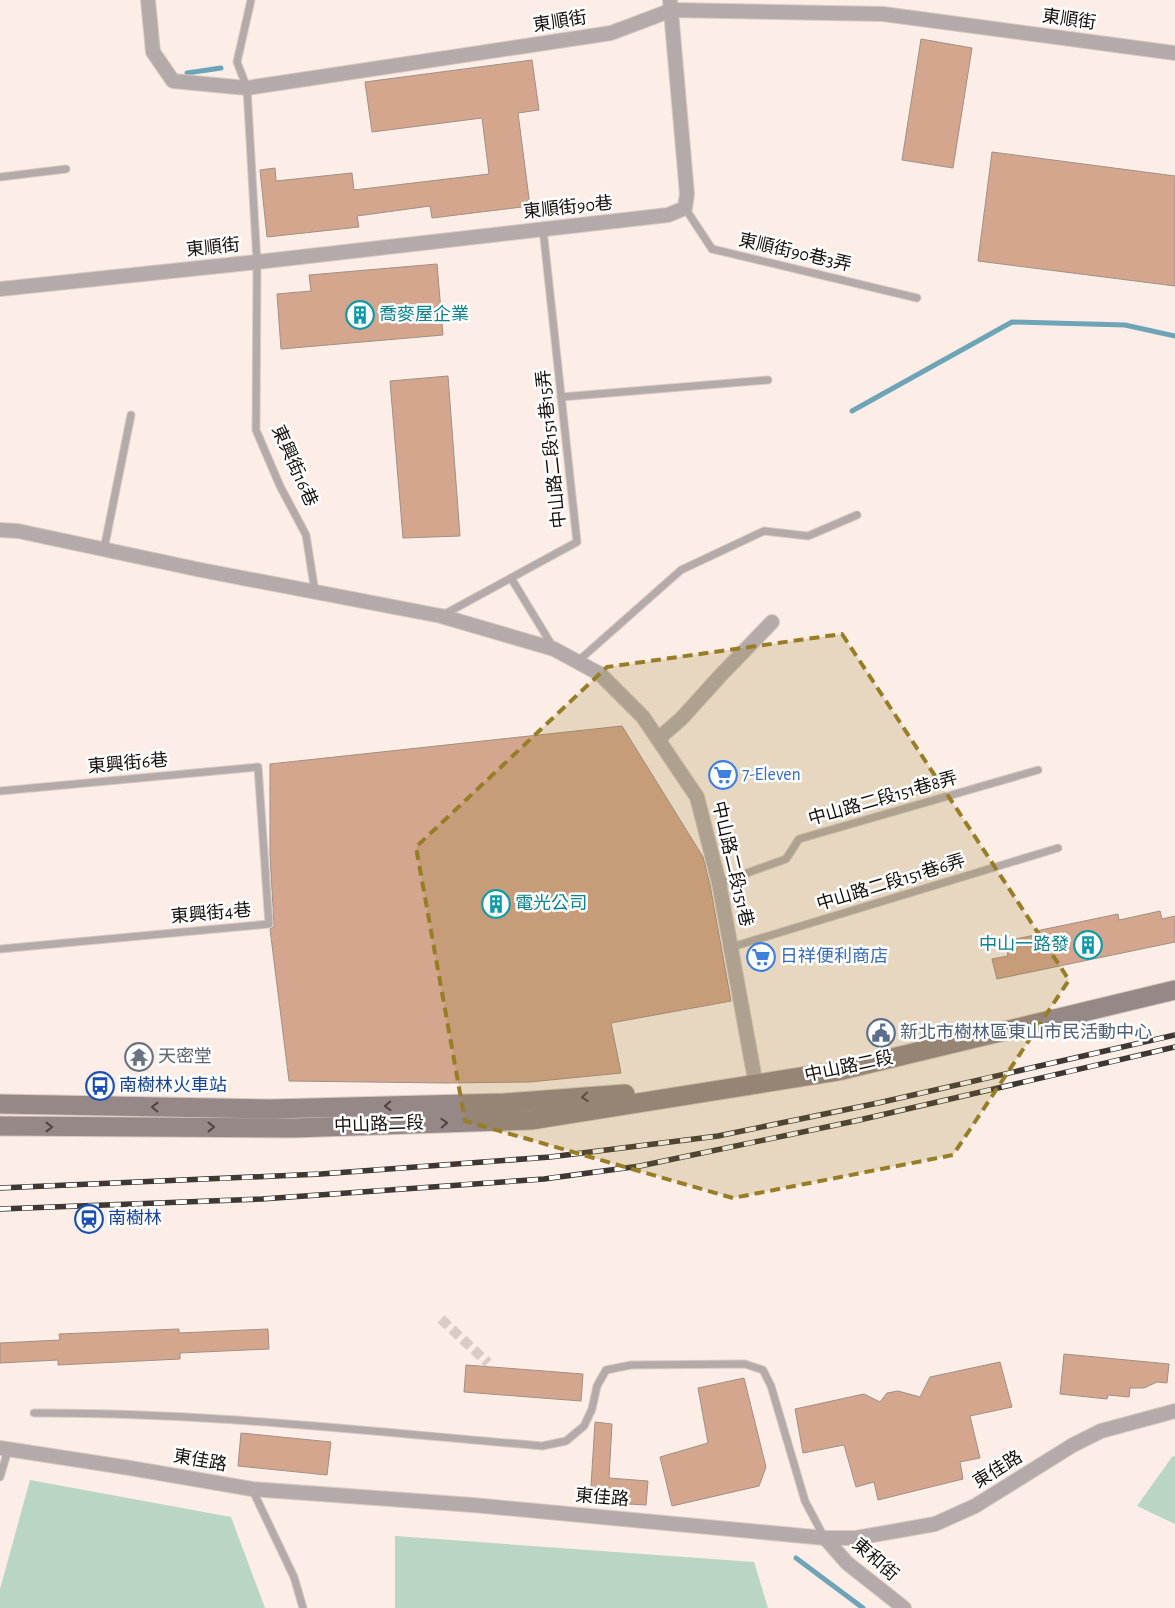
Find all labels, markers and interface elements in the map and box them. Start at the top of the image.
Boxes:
street label: 東順街 [1041,5,1097,33]
street label: 東順街 [532,7,588,35]
street label: 東順街90巷 [522,192,614,222]
street label: 東順街90巷3弄 [737,229,854,275]
street label: 東順街 [185,234,241,260]
building icon: 喬麥屋企業 [345,300,375,330]
place label: 喬麥屋企業 [379,304,469,324]
street label: 中山路二段151巷15弄 [533,369,569,530]
street label: 東興街16巷 [268,422,322,509]
street label: 東興街6巷 [87,750,169,776]
supermarket icon: 7-Eleven [708,760,738,790]
place label: 7-Eleven [742,766,801,784]
street label: 中山路二段151巷8弄 [806,767,960,829]
street label: 中山路二段151巷 [709,799,757,928]
street label: 中山路二段151巷6弄 [814,850,967,914]
building icon: 電光公司 [481,889,511,919]
place label: 電光公司 [515,893,587,913]
street label: 東興街4巷 [170,900,252,926]
building icon: 中山一路發 [1073,930,1103,960]
place label: 中山一路發 [979,934,1069,954]
supermarket icon: 日祥便利商店 [746,942,776,972]
place label: 日祥便利商店 [780,946,888,966]
public building icon: 新北市樹林區東山市民活動中心 [866,1018,896,1048]
place label: 新北市樹林區東山市民活動中心 [900,1022,1152,1042]
temple icon: 天密堂 [124,1042,154,1072]
place label: 天密堂 [158,1046,212,1066]
street label: 中山路二段 [803,1047,895,1085]
bus stop icon: 南樹林火車站 [85,1071,115,1101]
place label: 南樹林火車站 [119,1075,227,1095]
one-way arrow [581,1092,589,1103]
one-way arrow [383,1101,391,1111]
one-way arrow [151,1102,158,1112]
street label: 中山路二段 [334,1112,424,1136]
one-way arrow [440,1118,448,1128]
one-way arrow [45,1121,53,1132]
one-way arrow [208,1122,215,1132]
station icon: 南樹林 [74,1204,104,1234]
place label: 南樹林 [108,1208,162,1228]
street label: 東佳路 [172,1445,228,1475]
street label: 東佳路 [969,1446,1026,1492]
street label: 東佳路 [574,1485,630,1509]
street label: 東和街 [849,1534,903,1585]

